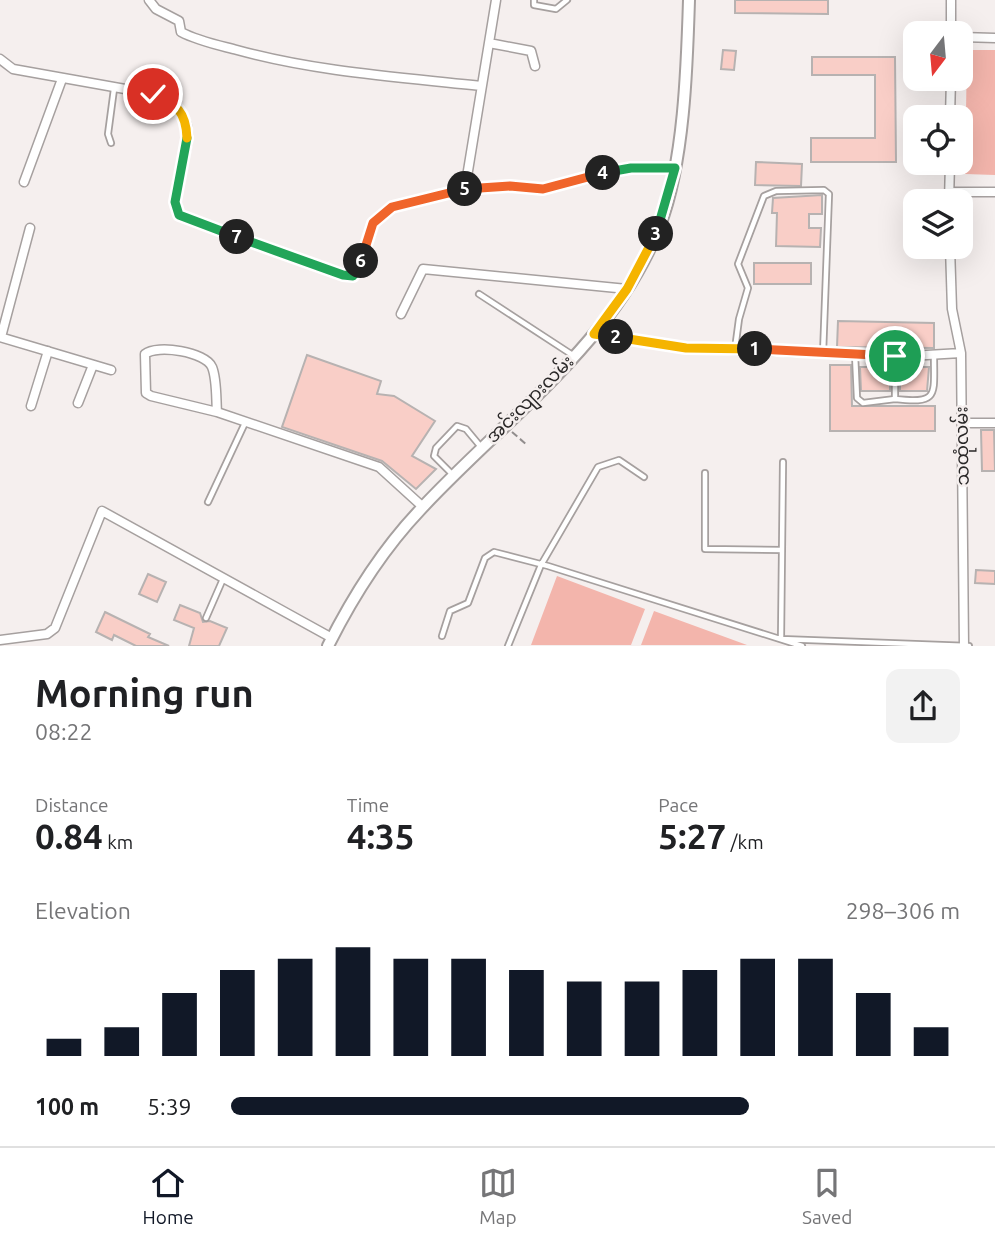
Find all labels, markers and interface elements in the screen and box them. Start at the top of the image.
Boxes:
north arrow [903,21,973,91]
map controls [903,21,973,259]
pin [123,64,183,124]
icon: check [134,75,172,113]
button: locate [903,105,973,175]
pin: 4 [586,156,620,190]
text: 4 [597,161,608,183]
pin: 5 [448,172,482,206]
text: 5 [459,177,470,199]
button: layers [903,189,973,259]
pin: 3 [638,216,674,252]
pin: 7 [219,219,254,254]
text: 3 [650,222,661,244]
text: 7 [231,225,242,247]
pin: 6 [344,244,378,278]
text: 6 [355,249,366,271]
pin: 2 [598,320,634,354]
text: 2 [610,325,621,347]
pin [865,326,925,386]
pin: 1 [738,332,772,366]
text: 1 [749,337,760,359]
icon: arrive [876,337,914,375]
street label: အင်းလျားလမ်း [480,349,581,450]
street label: သထုံလမ်း [948,406,978,486]
button: share [886,669,960,743]
text: Morning run [35,672,254,714]
text: 08:22 [35,719,93,744]
text: Distance [35,794,109,816]
text: Time [347,794,389,816]
text: Pace [658,794,699,816]
text: 0.84 [35,816,103,856]
text: 4:35 [347,816,415,856]
text: 5:27 [658,816,726,856]
text: km [103,831,133,853]
text: /km [726,831,764,853]
text: Elevation [35,898,131,923]
text: 298–306 m [846,898,960,923]
text: 100 m [35,1094,99,1119]
text: 5:39 [147,1094,192,1119]
tab: Home [143,1164,194,1228]
tab: Map [479,1164,517,1228]
tab: Saved [802,1164,852,1228]

